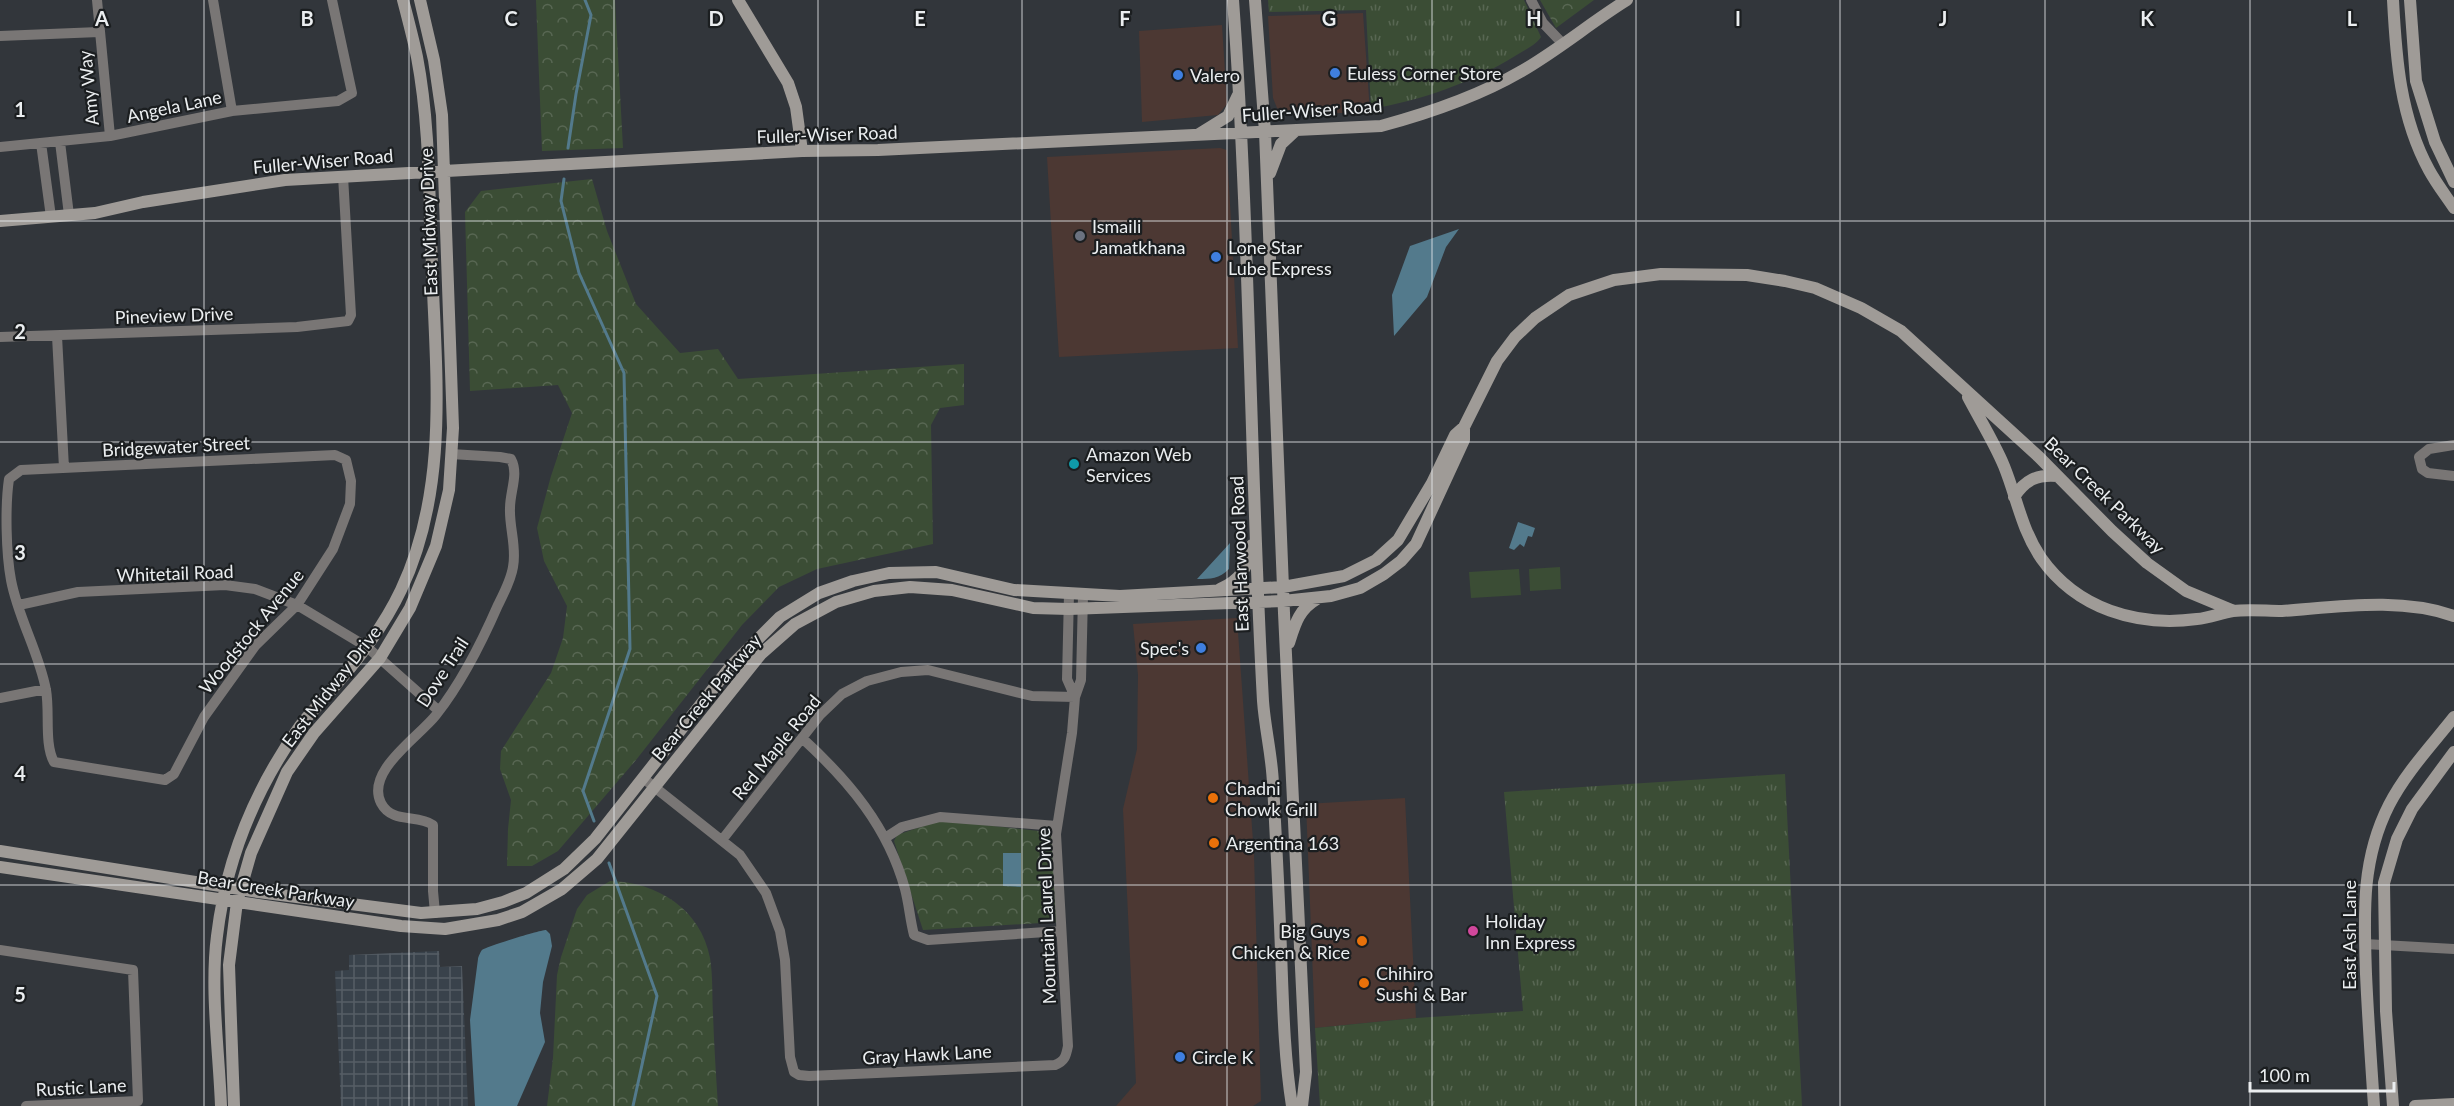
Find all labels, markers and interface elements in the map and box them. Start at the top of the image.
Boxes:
text: A [94,6,109,30]
text: B [300,6,314,30]
text: C [504,6,518,30]
text: D [708,6,724,30]
text: E [914,6,926,30]
text: F [1119,6,1131,30]
text: G [1322,6,1336,30]
text: H [1526,6,1542,30]
text: I [1735,6,1741,30]
text: J [1939,6,1947,30]
text: K [2140,6,2154,30]
text: L [2347,6,2358,30]
street label: Amy Way [73,49,103,127]
place label: Euless Corner Store [1347,62,1502,84]
place label: Valero [1190,64,1240,86]
marker: Euless Corner Store [1328,66,1342,80]
marker: Valero [1171,68,1185,82]
street label: Angela Lane [125,85,223,127]
street label: Fuller-Wiser Road [1241,94,1383,126]
text: 1 [14,97,26,121]
street label: Fuller-Wiser Road [756,121,898,147]
street label: Fuller-Wiser Road [252,144,394,178]
street label: East Midway Drive [414,148,442,296]
place label: Ismaili Jamatkhana [1092,215,1185,258]
marker: Ismaili Jamatkhana [1073,229,1087,243]
place label: Lone Star Lube Express [1228,236,1332,279]
marker: Lone Star Lube Express [1209,250,1223,264]
street label: Pineview Drive [114,302,234,328]
text: 2 [14,319,26,343]
street label: Bridgewater Street [102,431,251,461]
street label: Bear Creek Parkway [2040,432,2170,559]
place label: Amazon Web Services [1086,443,1192,486]
marker: Amazon Web Services [1067,457,1081,471]
street label: East Harwood Road [1225,476,1253,632]
text: 3 [14,540,26,564]
street label: Whitetail Road [116,560,234,586]
street label: Woodstock Avenue [194,564,308,698]
street label: East Midway Drive [277,621,385,751]
street label: Bear Creek Parkway [647,629,766,765]
street label: Dove Trail [411,633,473,711]
place label: Spec's [1140,637,1189,659]
marker: Spec's [1194,641,1208,655]
street label: Red Maple Road [727,690,825,804]
text: 4 [14,761,26,785]
place label: Chadni Chowk Grill [1225,777,1317,820]
marker: Chadni Chowk Grill [1206,791,1220,805]
street label: Mountain Laurel Drive [1032,827,1060,1005]
place label: Argentina 163 [1226,832,1339,854]
marker: Argentina 163 [1207,836,1221,850]
street label: Bear Creek Parkway [196,866,357,912]
street label: East Ash Lane [2338,880,2360,990]
place label: Holiday Inn Express [1485,910,1576,953]
place label: Big Guys Chicken & Rice [1231,920,1350,963]
marker: Holiday Inn Express [1466,924,1480,938]
marker: Big Guys Chicken & Rice [1355,934,1369,948]
place label: Chihiro Sushi & Bar [1376,962,1467,1005]
marker: Chihiro Sushi & Bar [1357,976,1371,990]
text: 5 [14,982,26,1006]
street label: Gray Hawk Lane [862,1040,992,1068]
place label: Circle K [1192,1046,1253,1068]
marker: Circle K [1173,1050,1187,1064]
scale bar [2250,1055,2394,1093]
text: 100 m [2259,1064,2310,1086]
street label: Rustic Lane [35,1074,127,1100]

